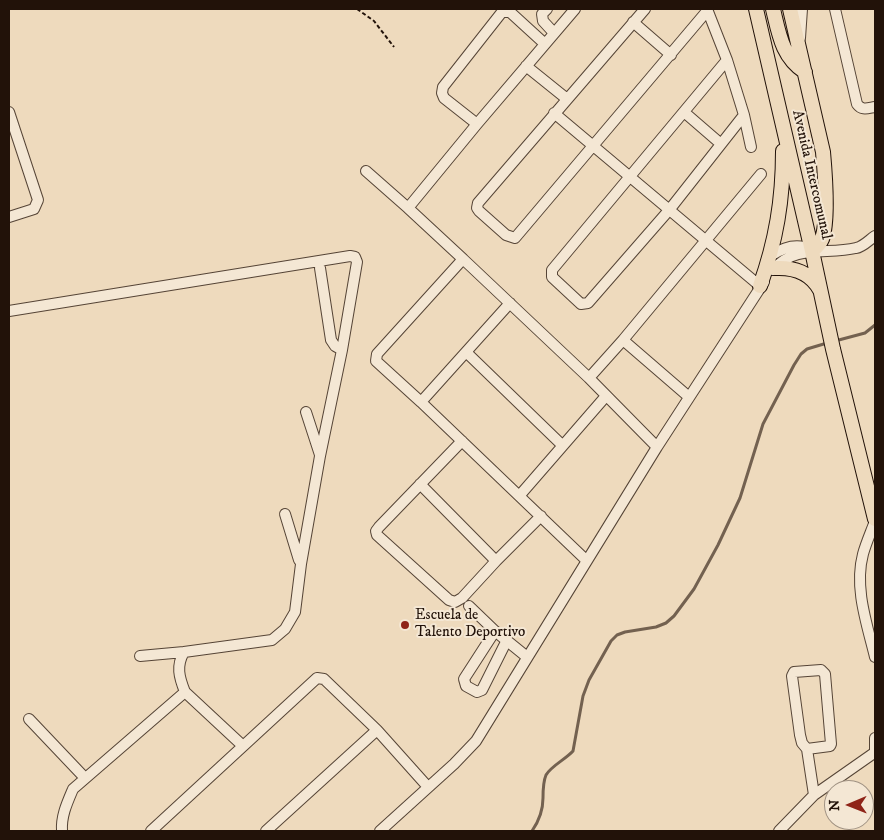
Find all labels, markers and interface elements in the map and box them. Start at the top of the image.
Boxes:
street label: Avenida Intercomunal [787,109,835,241]
place label: Escuela de Talento Deportivo [415,607,525,642]
marker: Escuela de Talento Deportivo [399,619,411,631]
north arrow [824,780,874,830]
text: N [826,799,844,811]

